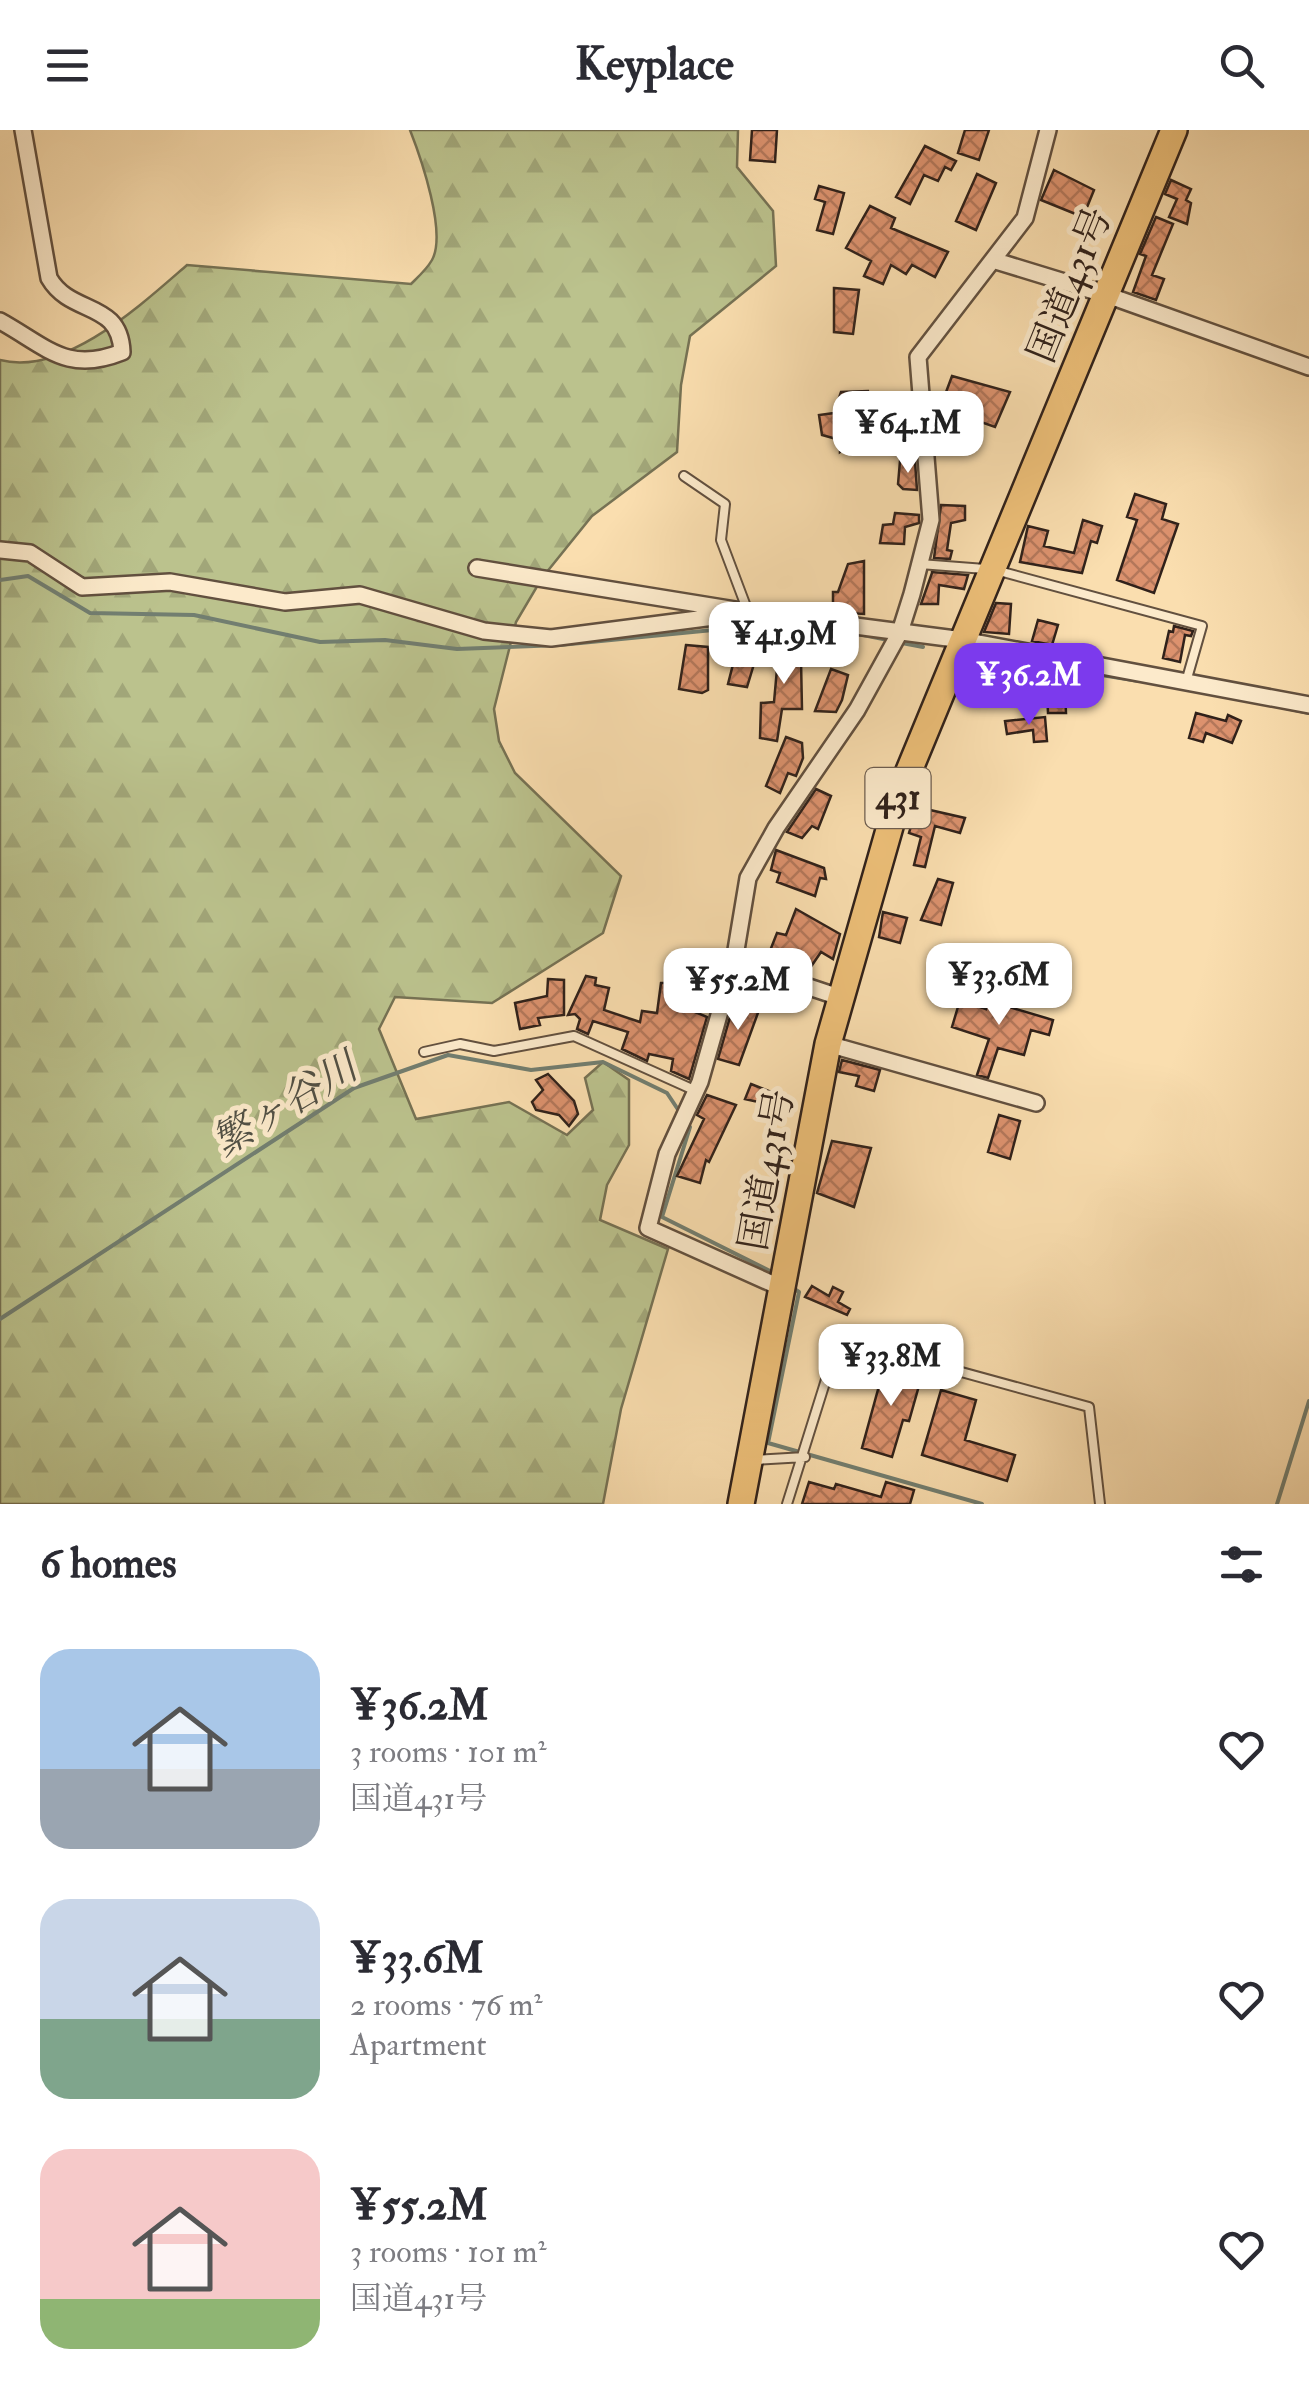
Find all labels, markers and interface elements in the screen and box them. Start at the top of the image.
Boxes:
text: Keyplace [575,37,734,93]
icon: menu [40,38,95,93]
icon: search [1214,38,1269,93]
street label: 国道431号 [1017,201,1123,369]
pin: ¥64.1M [827,391,989,476]
text: ¥64.1M [855,403,961,443]
pin: ¥41.9M [703,602,865,687]
text: ¥41.9M [731,614,837,654]
pin: ¥36.2M [948,643,1110,728]
text: ¥36.2M [976,655,1082,695]
road number: 431 [866,768,930,828]
pin: ¥33.6M [918,943,1080,1028]
pin: ¥55.2M [657,948,819,1033]
text: ¥33.6M [948,955,1050,995]
text: ¥55.2M [685,960,791,1000]
water label: 繁ヶ谷川 [203,1040,370,1168]
street label: 国道431号 [729,1086,805,1254]
pin: ¥33.8M [810,1324,972,1409]
text: ¥33.8M [841,1336,941,1376]
icon: filters [1214,1537,1269,1592]
text: 6 homes [40,1538,177,1590]
text: ¥36.2M [350,1680,489,1732]
icon: home [120,1689,240,1809]
icon: heart [1214,1722,1269,1777]
text: 3 rooms · 101 m² [350,1732,547,1772]
text: 国道431号 [350,1779,487,1819]
text: ¥33.6M [350,1933,484,1985]
icon: home [120,1939,240,2059]
icon: heart [1214,1972,1269,2027]
text: 2 rooms · 76 m² [350,1985,543,2025]
text: Apartment [350,2025,487,2065]
text: ¥55.2M [350,2180,488,2232]
icon: home [120,2189,240,2309]
icon: heart [1214,2222,1269,2277]
text: 3 rooms · 101 m² [350,2232,547,2272]
text: 国道431号 [350,2279,487,2319]

